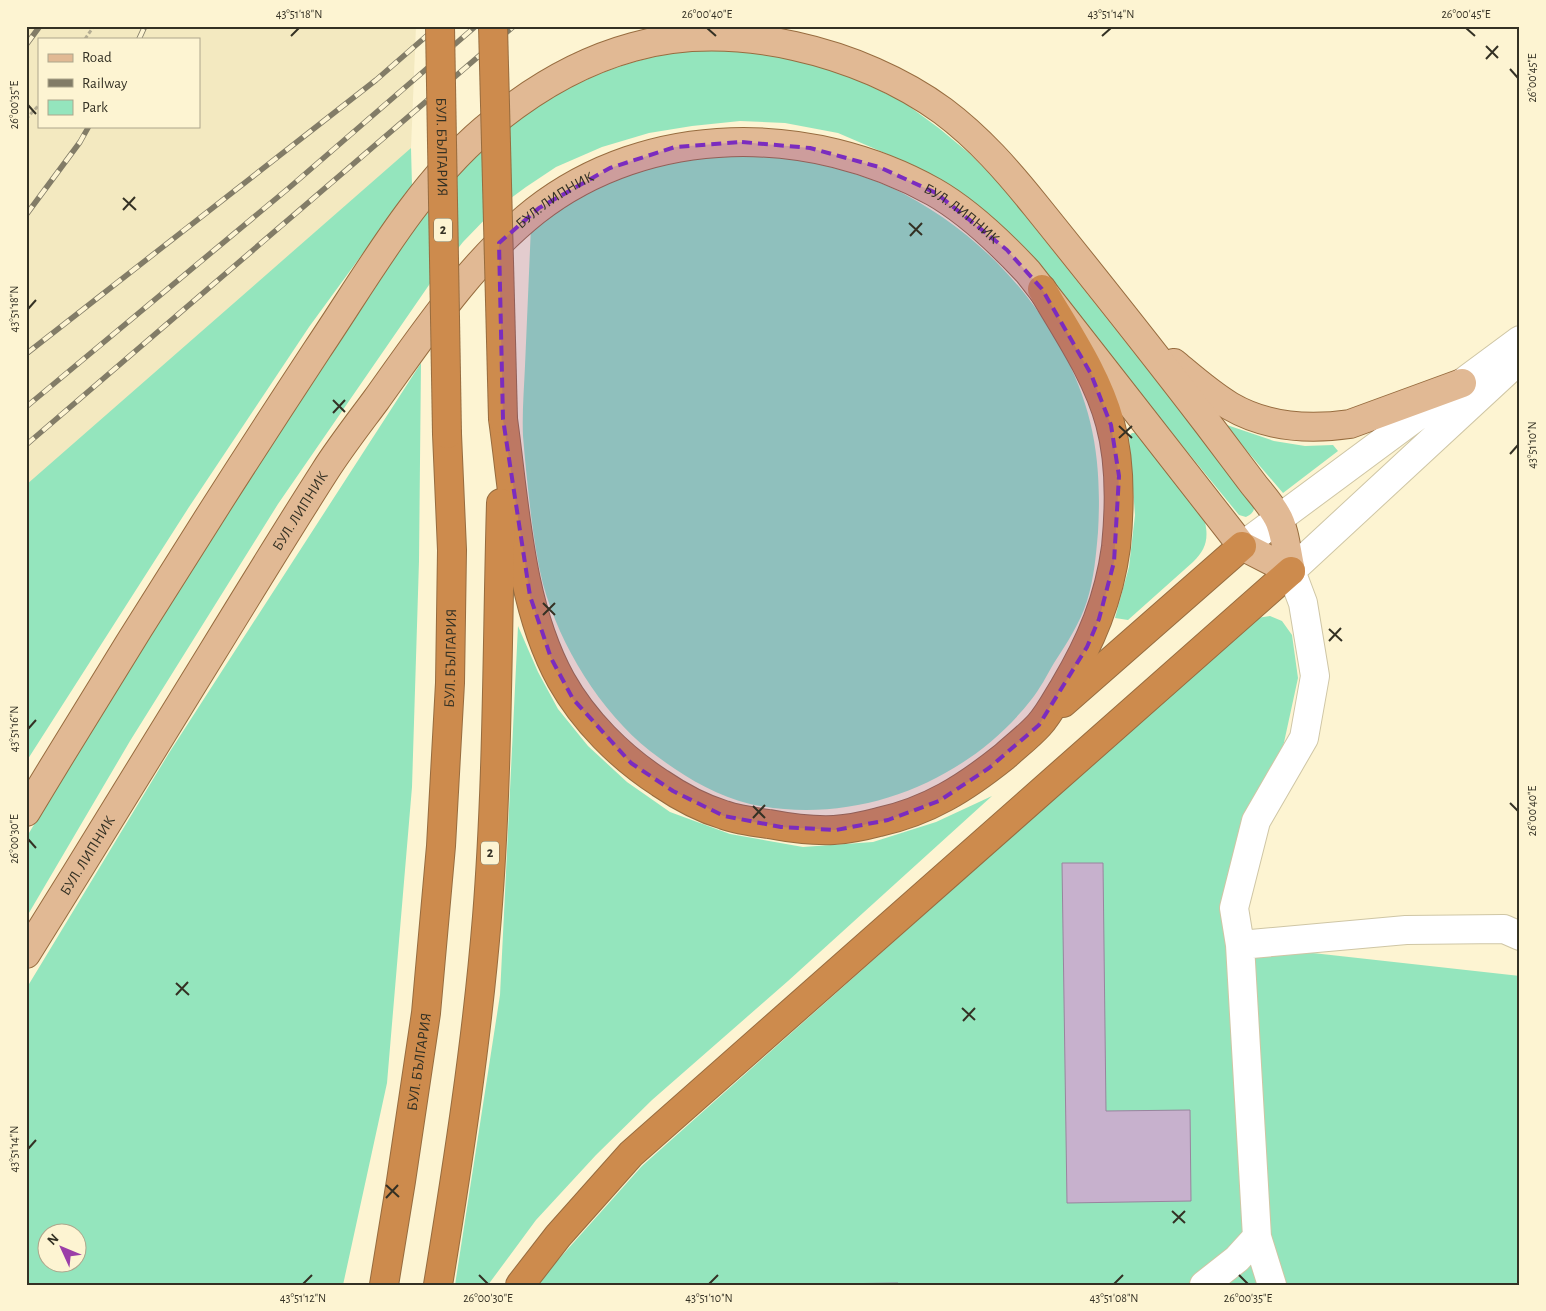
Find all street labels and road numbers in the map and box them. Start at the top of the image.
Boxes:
street label: БУЛ. БЪЛГАРИЯ [434,97,450,197]
street label: БУЛ. ЛИПНИК [513,168,596,231]
street label: БУЛ. ЛИПНИК [921,181,1003,246]
road number: 2 [434,218,452,242]
street label: БУЛ. ЛИПНИК [269,468,330,553]
street label: БУЛ. БЪЛГАРИЯ [441,609,459,708]
street label: БУЛ. ЛИПНИК [57,813,118,898]
road number: 2 [481,841,499,864]
street label: БУЛ. БЪЛГАРИЯ [404,1012,433,1112]

